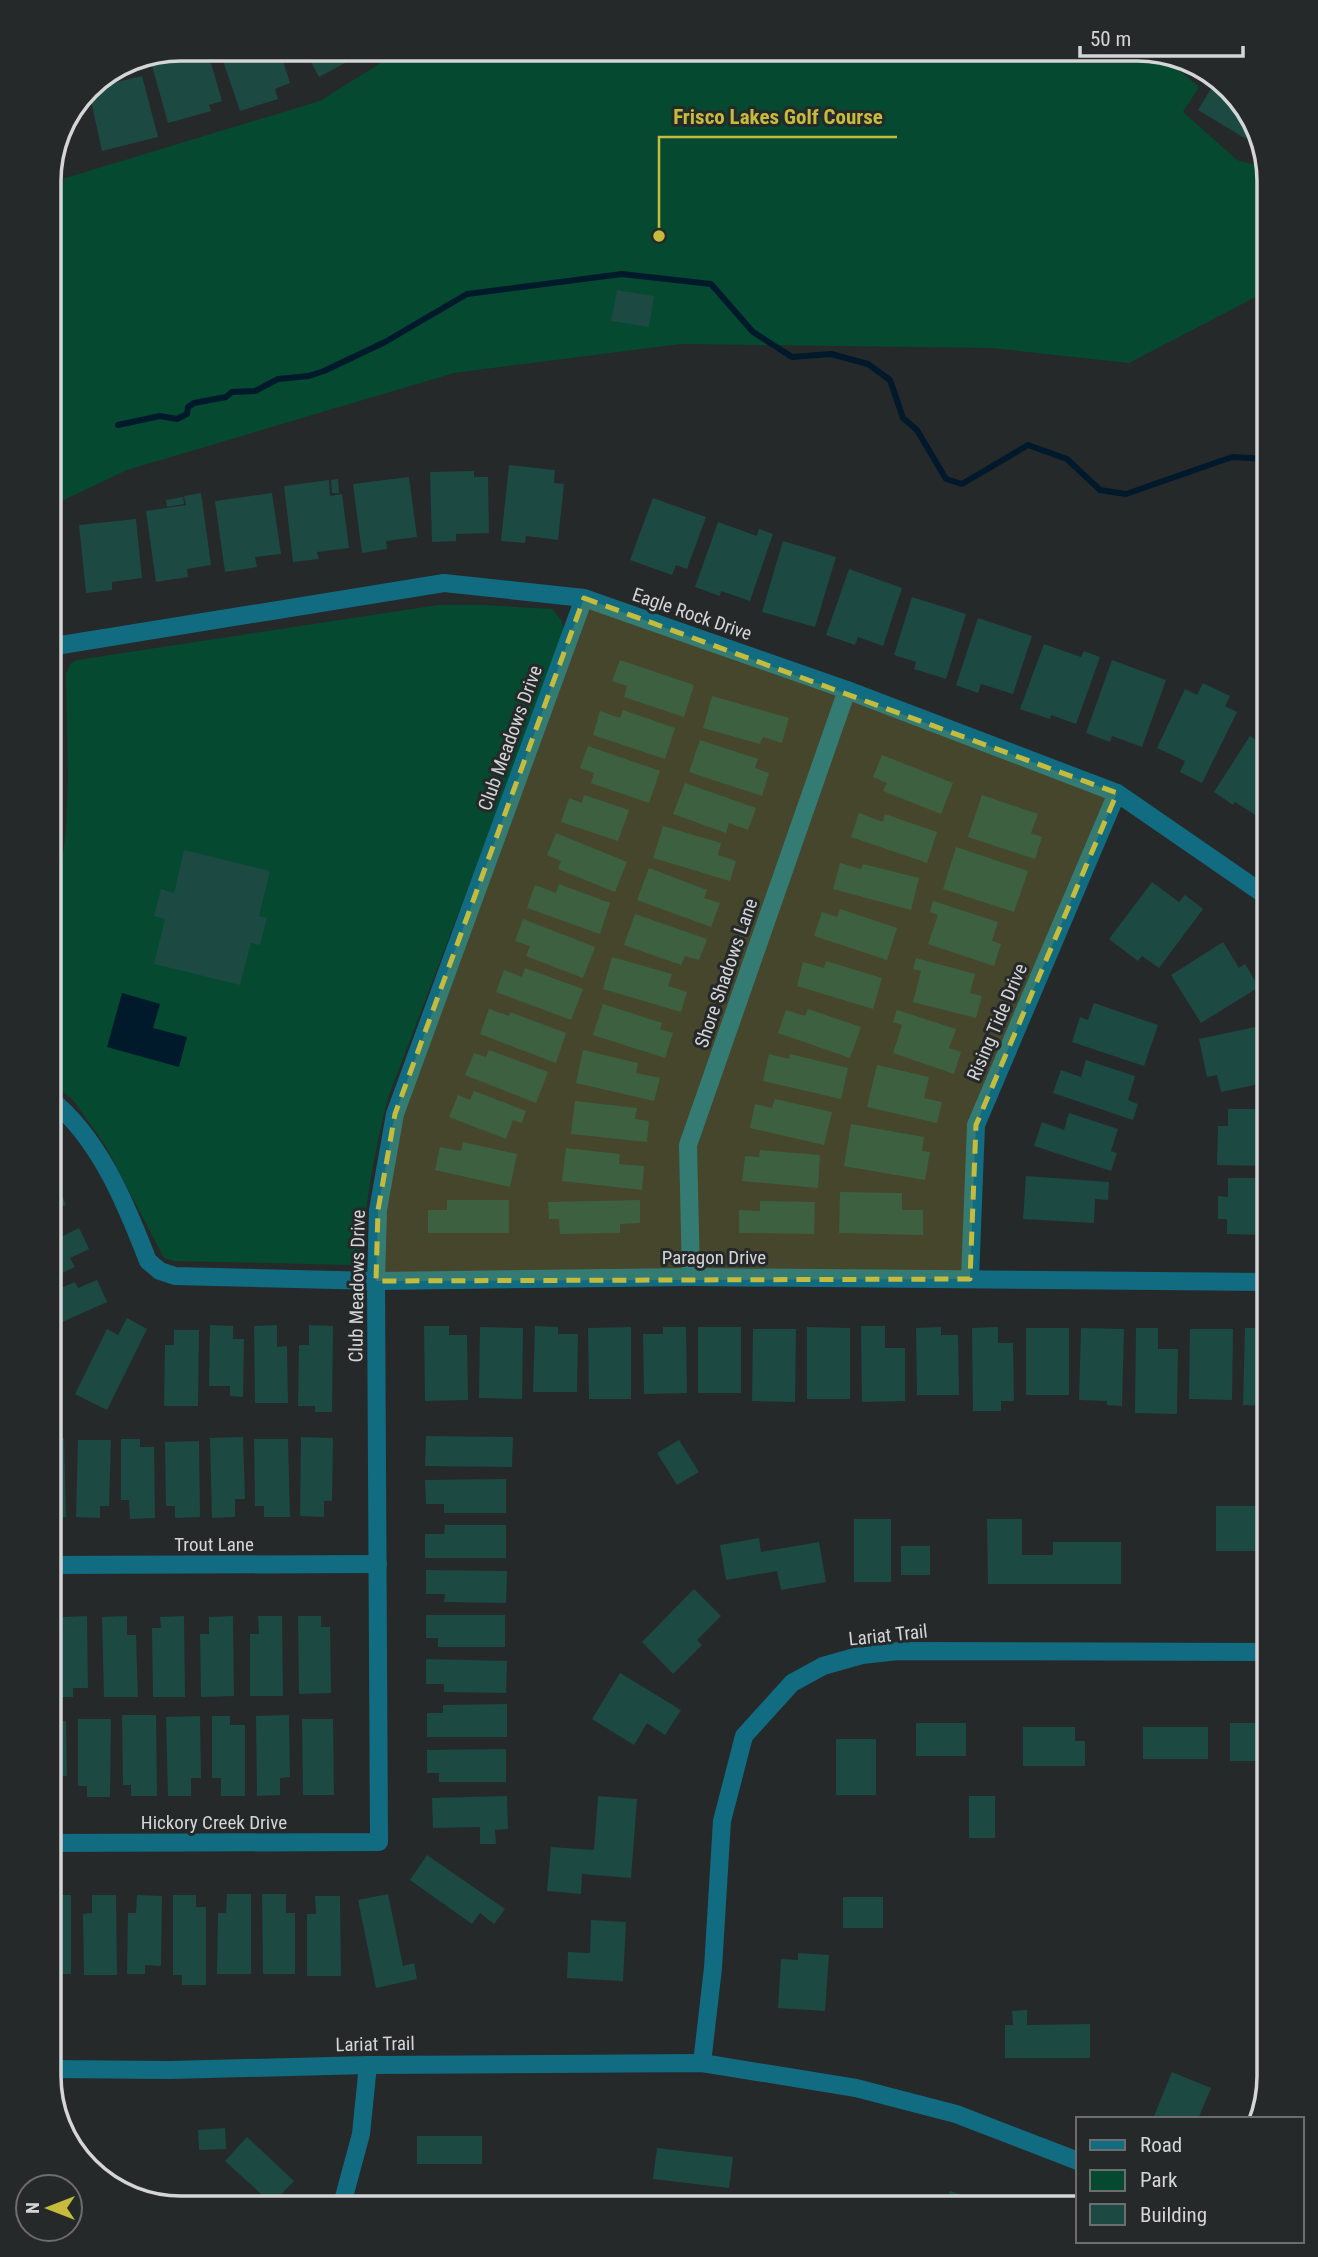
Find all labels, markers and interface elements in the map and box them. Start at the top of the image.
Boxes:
scale bar [1080,14,1243,58]
text: 50 m [1090,27,1131,51]
callout: Frisco Lakes Golf Course [659,95,897,137]
text: Frisco Lakes Golf Course [673,105,883,129]
street label: Eagle Rock Drive [629,583,755,645]
street label: Club Meadows Drive [473,662,547,814]
street label: Shore Shadows Lane [690,895,762,1051]
street label: Rising Tide Drive [962,960,1032,1084]
street label: Club Meadows Drive [344,1209,370,1363]
street label: Paragon Drive [662,1246,766,1269]
street label: Trout Lane [174,1533,254,1556]
street label: Lariat Trail [847,1619,929,1651]
street label: Hickory Creek Drive [141,1811,287,1834]
street label: Lariat Trail [335,2032,415,2056]
legend [1076,2117,1304,2243]
text: Road [1140,2133,1182,2157]
text: Park [1140,2168,1178,2192]
north arrow [14,2173,84,2243]
text: N [21,2202,44,2214]
text: Building [1140,2203,1207,2227]

